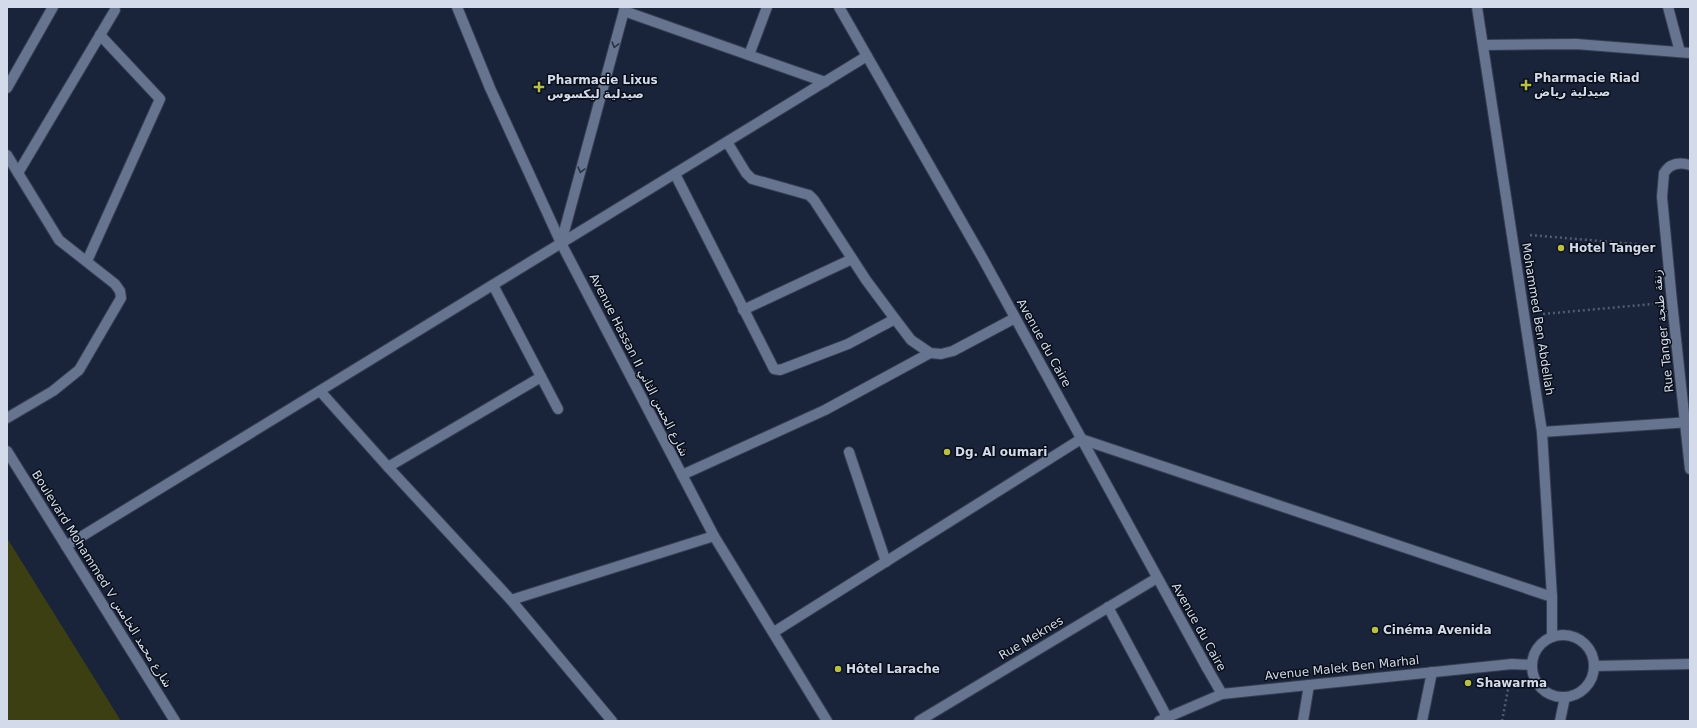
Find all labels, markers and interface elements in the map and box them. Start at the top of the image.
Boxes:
one-way arrow [611,41,620,48]
place label: Pharmacie Riad صيدلية رياض [1534,71,1640,99]
place label: Pharmacie Lixus صيدلية ليكسوس [547,73,658,102]
marker: Pharmacie Riad صيدلية رياض [1521,80,1531,90]
marker: Pharmacie Lixus صيدلية ليكسوس [534,82,544,92]
one-way arrow [577,166,586,173]
place label: Hotel Tanger [1569,241,1655,255]
street label: Mohammed Ben Abdellah [1519,242,1557,396]
marker: Hotel Tanger [1556,243,1566,253]
street label: Rue Tanger زنقة طنجة [1650,269,1677,393]
street label: Avenue Hassan II شارع الحسن الثاني [586,271,691,459]
street label: Avenue du Caire [1014,297,1074,389]
place label: Dg. Al oumari [955,445,1047,459]
marker: Dg. Al oumari [942,447,952,457]
street label: Boulevard Mohammed V شارع محمد الخامس [28,468,175,691]
street label: Avenue du Caire [1169,581,1229,673]
street label: Rue Meknes [996,613,1066,663]
place label: Cinéma Avenida [1383,623,1492,637]
marker: Cinéma Avenida [1370,625,1380,635]
street label: Avenue Malek Ben Marhal [1264,653,1420,683]
place label: Hôtel Larache [846,662,940,676]
marker: Hôtel Larache [833,664,843,674]
place label: Shawarma [1476,676,1547,690]
marker: Shawarma [1463,678,1473,688]

